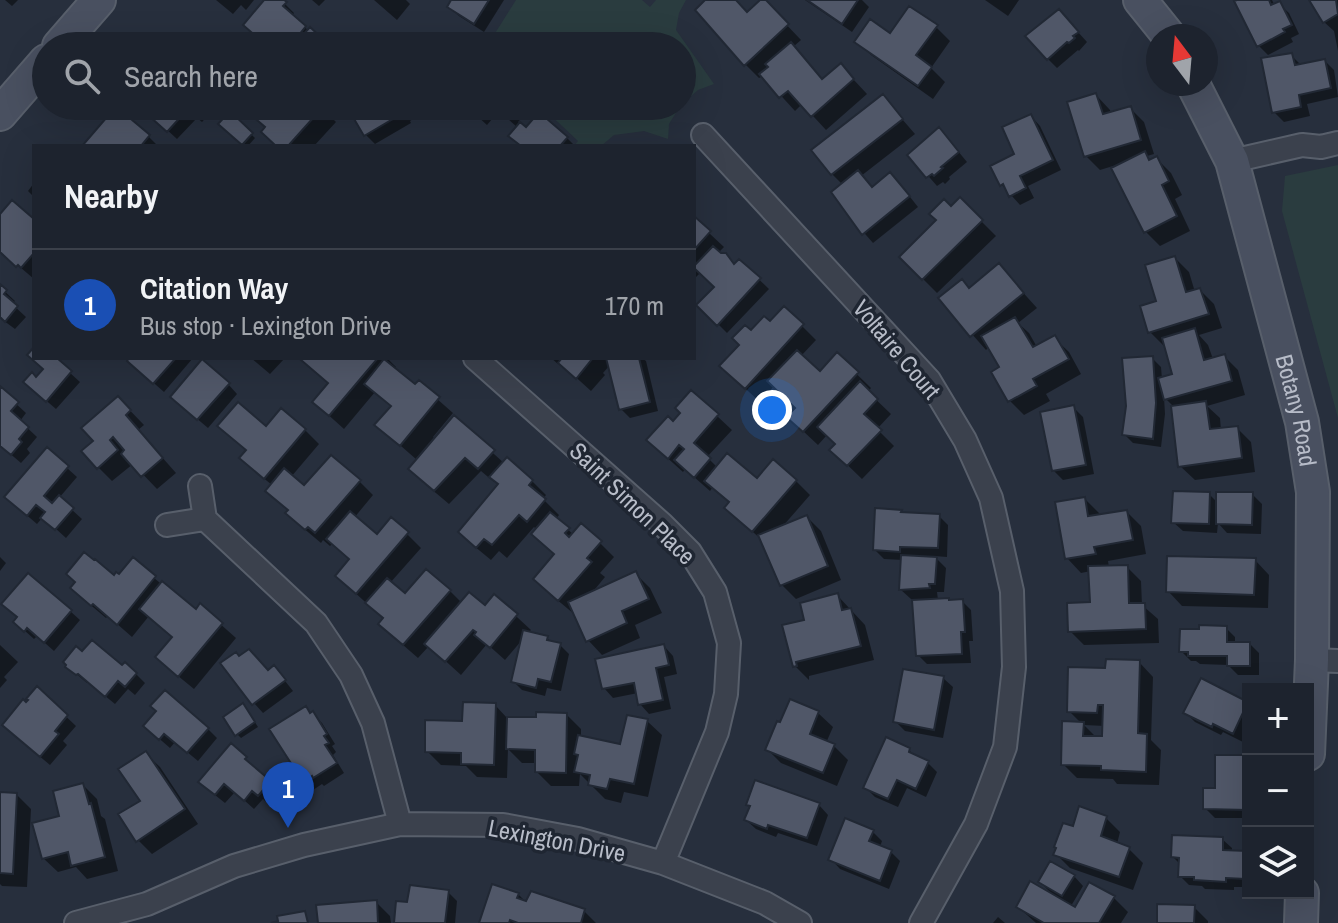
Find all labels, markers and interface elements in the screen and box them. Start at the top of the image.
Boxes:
north arrow [1146,24,1218,96]
search box [32,32,696,120]
icon: search [60,54,104,98]
text: Search here [124,56,258,96]
text: Nearby [64,173,159,219]
text: Citation Way [140,268,288,308]
text: 1 [84,288,96,323]
text: 170 m [605,288,664,323]
street label: Voltaire Court [846,293,948,406]
text: Bus stop · Lexington Drive [140,308,391,343]
street label: Botany Road [1269,351,1325,468]
your location [752,390,792,430]
street label: Saint Simon Place [563,435,703,571]
map controls [1242,683,1314,899]
button: + [1242,683,1314,755]
button: − [1242,755,1314,827]
pin: 1 [262,762,314,828]
street label: Lexington Drive [486,811,628,869]
button: layers [1242,827,1314,899]

